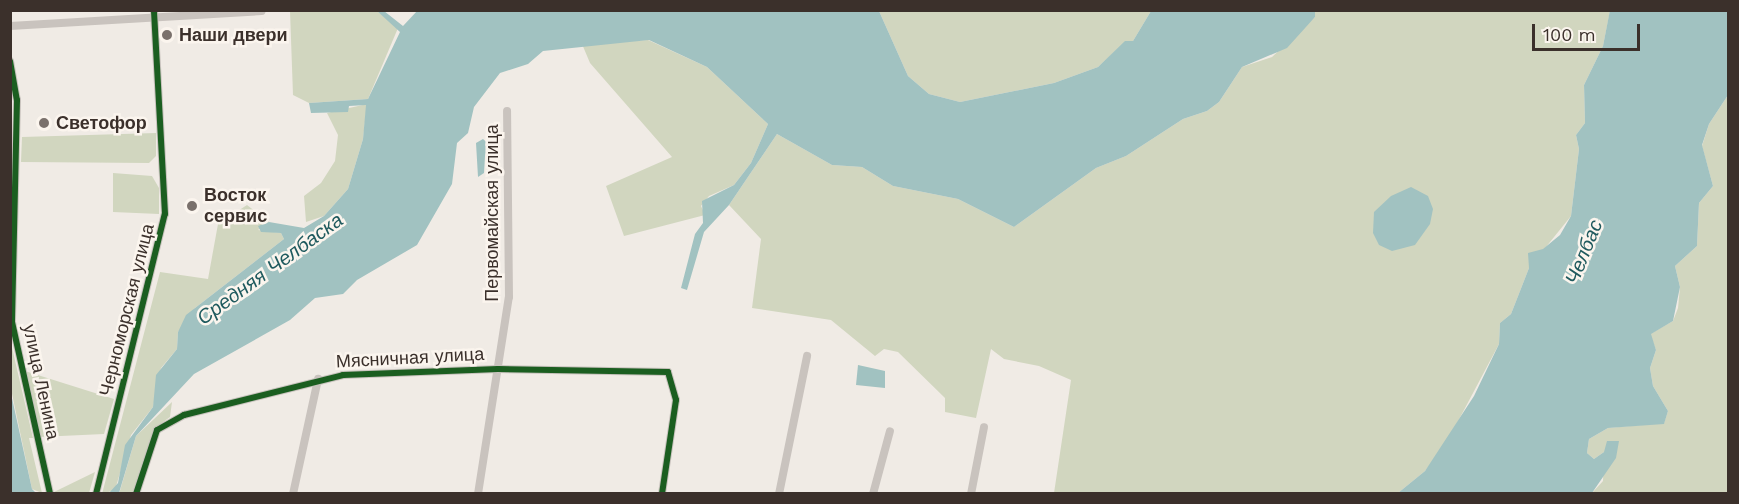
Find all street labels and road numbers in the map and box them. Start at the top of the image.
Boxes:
street label: Первомайская улица [481,124,503,302]
street label: Черноморская улица [95,222,159,398]
street label: улица Ленина [18,322,64,442]
street label: Мясничная улица [335,343,485,373]

